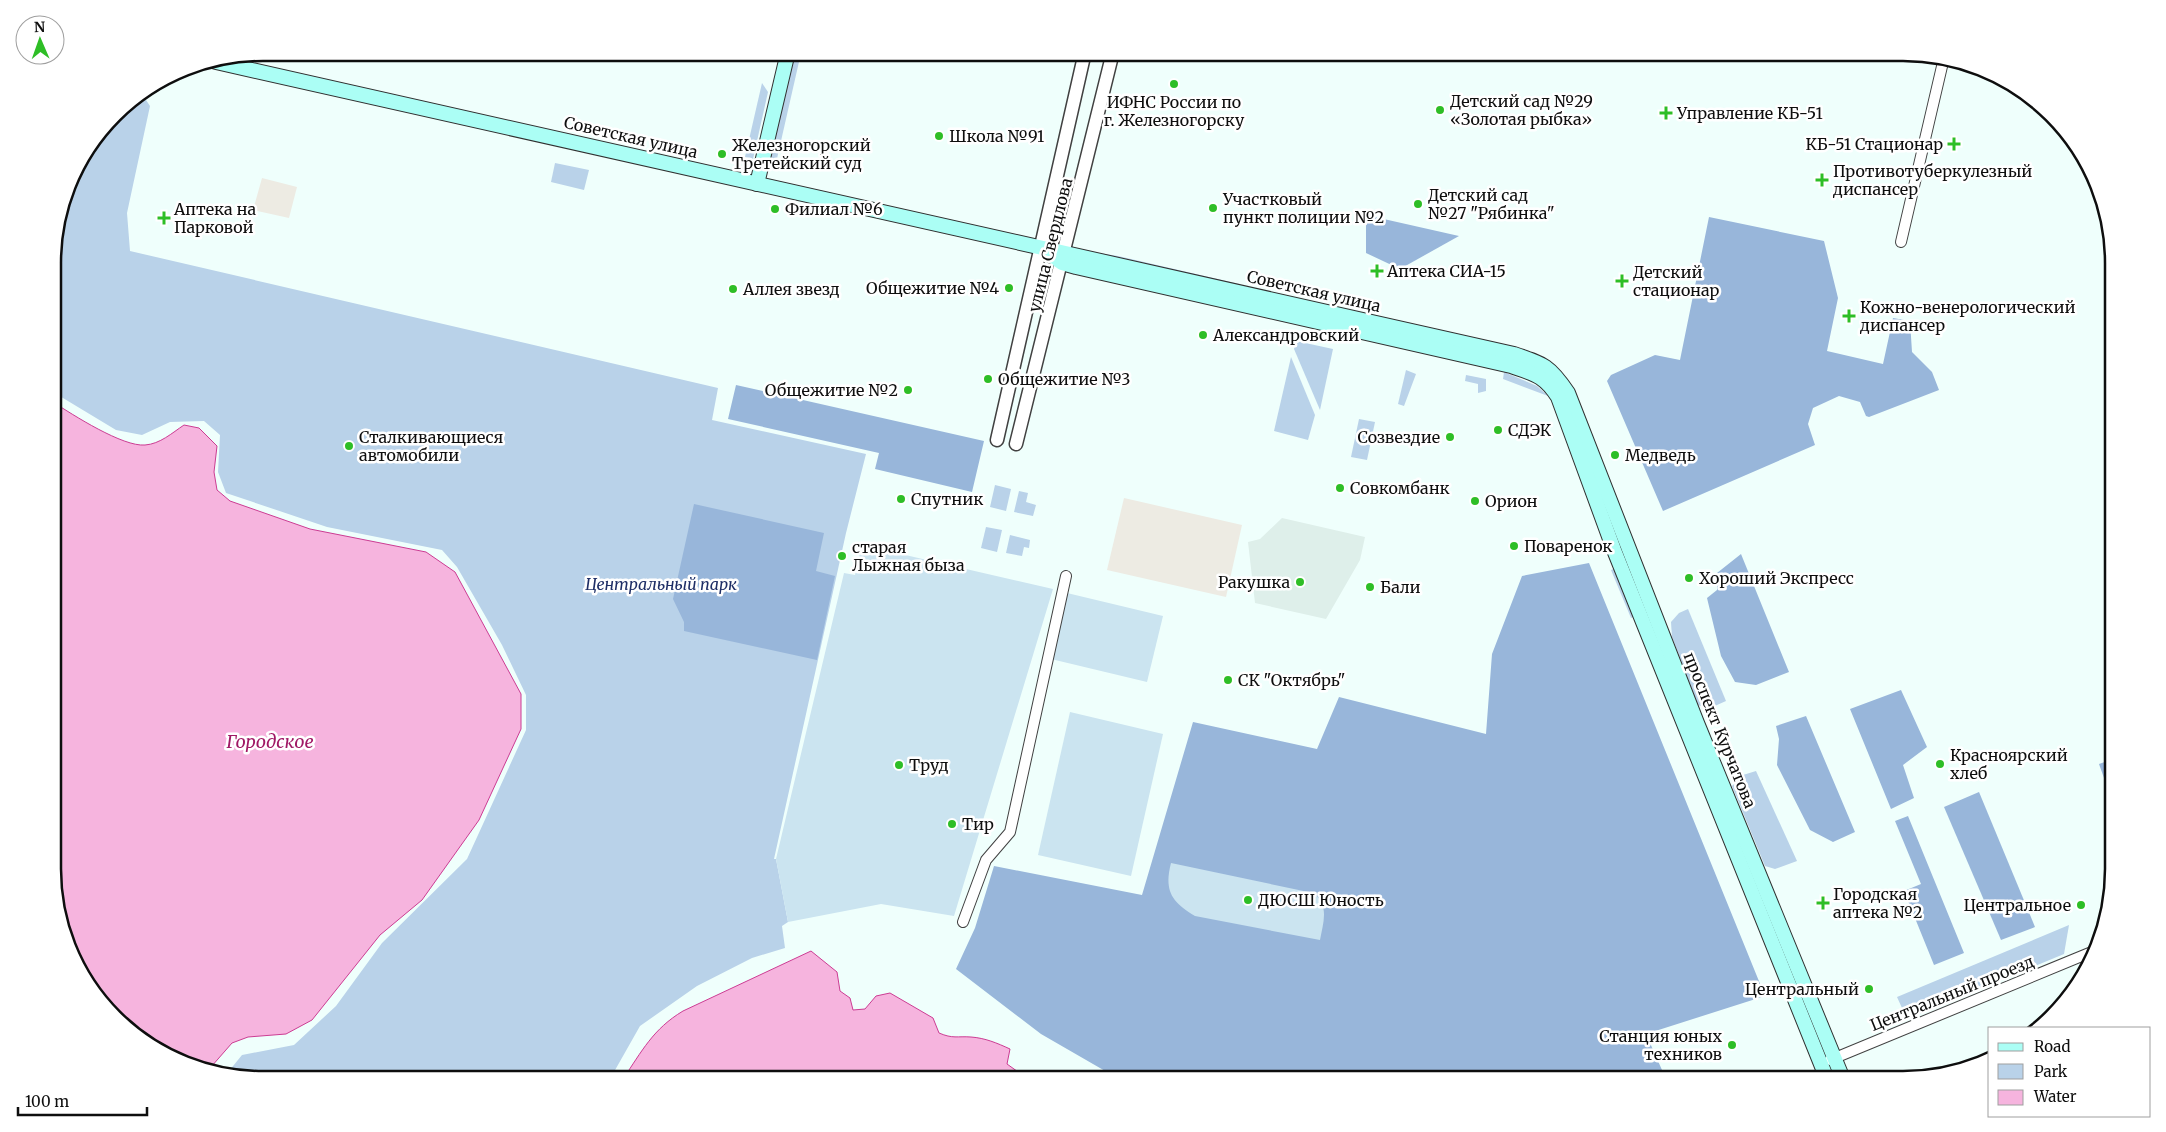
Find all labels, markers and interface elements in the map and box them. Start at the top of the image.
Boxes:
north arrow [15,15,65,65]
text: N [34,18,45,36]
marker: ИФНС России по г. Железногорску [1168,78,1180,90]
place label: Детский сад №29 «Золотая рыбка» [1450,91,1593,129]
place label: ИФНС России по г. Железногорску [1104,92,1245,130]
place label: Управление КБ-51 [1676,103,1823,123]
marker: Детский сад №29 «Золотая рыбка» [1434,104,1446,116]
marker: Управление КБ-51 [1659,106,1673,120]
street label: Советская улица [562,112,700,162]
place label: Школа №91 [949,126,1044,146]
marker: Школа №91 [933,130,945,142]
place label: КБ-51 Стационар [1805,134,1943,154]
place label: Железногорский Третейский суд [732,135,871,173]
marker: КБ-51 Стационар [1947,137,1961,151]
marker: Железногорский Третейский суд [716,148,728,160]
place label: Противотуберкулезный диспансер [1832,161,2032,199]
marker: Противотуберкулезный диспансер [1815,173,1829,187]
street label: улица Свердлова [1024,175,1076,314]
place label: Детский сад №27 "Рябинка" [1428,185,1555,223]
place label: Участковый пункт полиции №2 [1222,189,1384,227]
marker: Детский сад №27 "Рябинка" [1412,198,1424,210]
place label: Аптека на Парковой [173,199,256,237]
place label: Филиал №6 [785,199,883,219]
marker: Участковый пункт полиции №2 [1207,202,1219,214]
marker: Филиал №6 [769,203,781,215]
marker: Аптека на Парковой [158,212,170,224]
place label: Аптека СИА-15 [1386,261,1506,281]
place label: Детский стационар [1633,262,1720,300]
marker: Аптека СИА-15 [1371,265,1383,277]
street label: Советская улица [1245,266,1383,316]
marker: Детский стационар [1615,274,1629,288]
place label: Общежитие №4 [866,278,999,298]
place label: Аллея звезд [742,279,840,299]
marker: Общежитие №4 [1003,282,1015,294]
marker: Аллея звезд [727,283,739,295]
place label: Кожно-венерологический диспансер [1859,297,2076,335]
marker: Кожно-венерологический диспансер [1842,309,1856,323]
place label: Александровский [1212,325,1359,345]
marker: Александровский [1197,329,1209,341]
place label: Общежитие №3 [998,369,1130,389]
marker: Общежитие №3 [982,373,994,385]
place label: Общежитие №2 [765,380,898,400]
marker: Общежитие №2 [902,384,914,396]
place label: СДЭК [1508,420,1552,440]
marker: СДЭК [1492,424,1504,436]
place label: Сталкивающиеся автомобили [359,427,503,465]
place label: Созвездие [1357,427,1440,447]
marker: Созвездие [1444,431,1456,443]
marker: Сталкивающиеся автомобили [343,440,355,452]
place label: Медведь [1625,445,1696,465]
marker: Медведь [1609,449,1621,461]
place label: Совкомбанк [1350,478,1450,498]
marker: Совкомбанк [1334,482,1346,494]
place label: Спутник [911,489,983,509]
place label: Орион [1485,491,1538,511]
marker: Спутник [895,493,907,505]
marker: Орион [1469,495,1481,507]
place label: Поваренок [1524,536,1613,556]
place label: старая Лыжная быза [852,537,965,575]
marker: Поваренок [1508,540,1520,552]
marker: старая Лыжная быза [836,550,848,562]
place label: Хороший Экспресс [1699,568,1854,588]
place label: Ракушка [1218,572,1290,592]
marker: Хороший Экспресс [1683,572,1695,584]
park label: Центральный парк [585,574,737,594]
marker: Ракушка [1294,576,1306,588]
place label: Бали [1380,577,1421,597]
marker: Бали [1364,581,1376,593]
street label: проспект Курчатова [1680,649,1761,811]
place label: СК "Октябрь" [1238,670,1345,690]
marker: СК "Октябрь" [1222,674,1234,686]
water label: Городское [226,730,314,753]
place label: Красноярский хлеб [1950,745,2068,783]
place label: Труд [909,755,949,775]
marker: Красноярский хлеб [1934,758,1946,770]
marker: Труд [893,759,905,771]
place label: Тир [962,814,994,834]
marker: Тир [946,818,958,830]
place label: Городская аптека №2 [1833,884,1922,922]
place label: ДЮСШ Юность [1258,890,1384,910]
marker: ДЮСШ Юность [1242,894,1254,906]
place label: Центральное [1964,895,2071,915]
marker: Городская аптека №2 [1817,897,1829,909]
marker: Центральное [2075,899,2087,911]
street label: Центральный проезд [1867,951,2037,1035]
place label: Центральный [1745,979,1859,999]
marker: Центральный [1863,983,1875,995]
place label: Станция юных техников [1599,1026,1722,1064]
legend [1988,1027,2151,1117]
text: Road [2034,1037,2070,1056]
marker: Станция юных техников [1726,1039,1738,1051]
text: Park [2034,1062,2068,1081]
scale bar [18,1084,146,1116]
text: Water [2033,1087,2077,1106]
text: 100 m [25,1092,69,1111]

